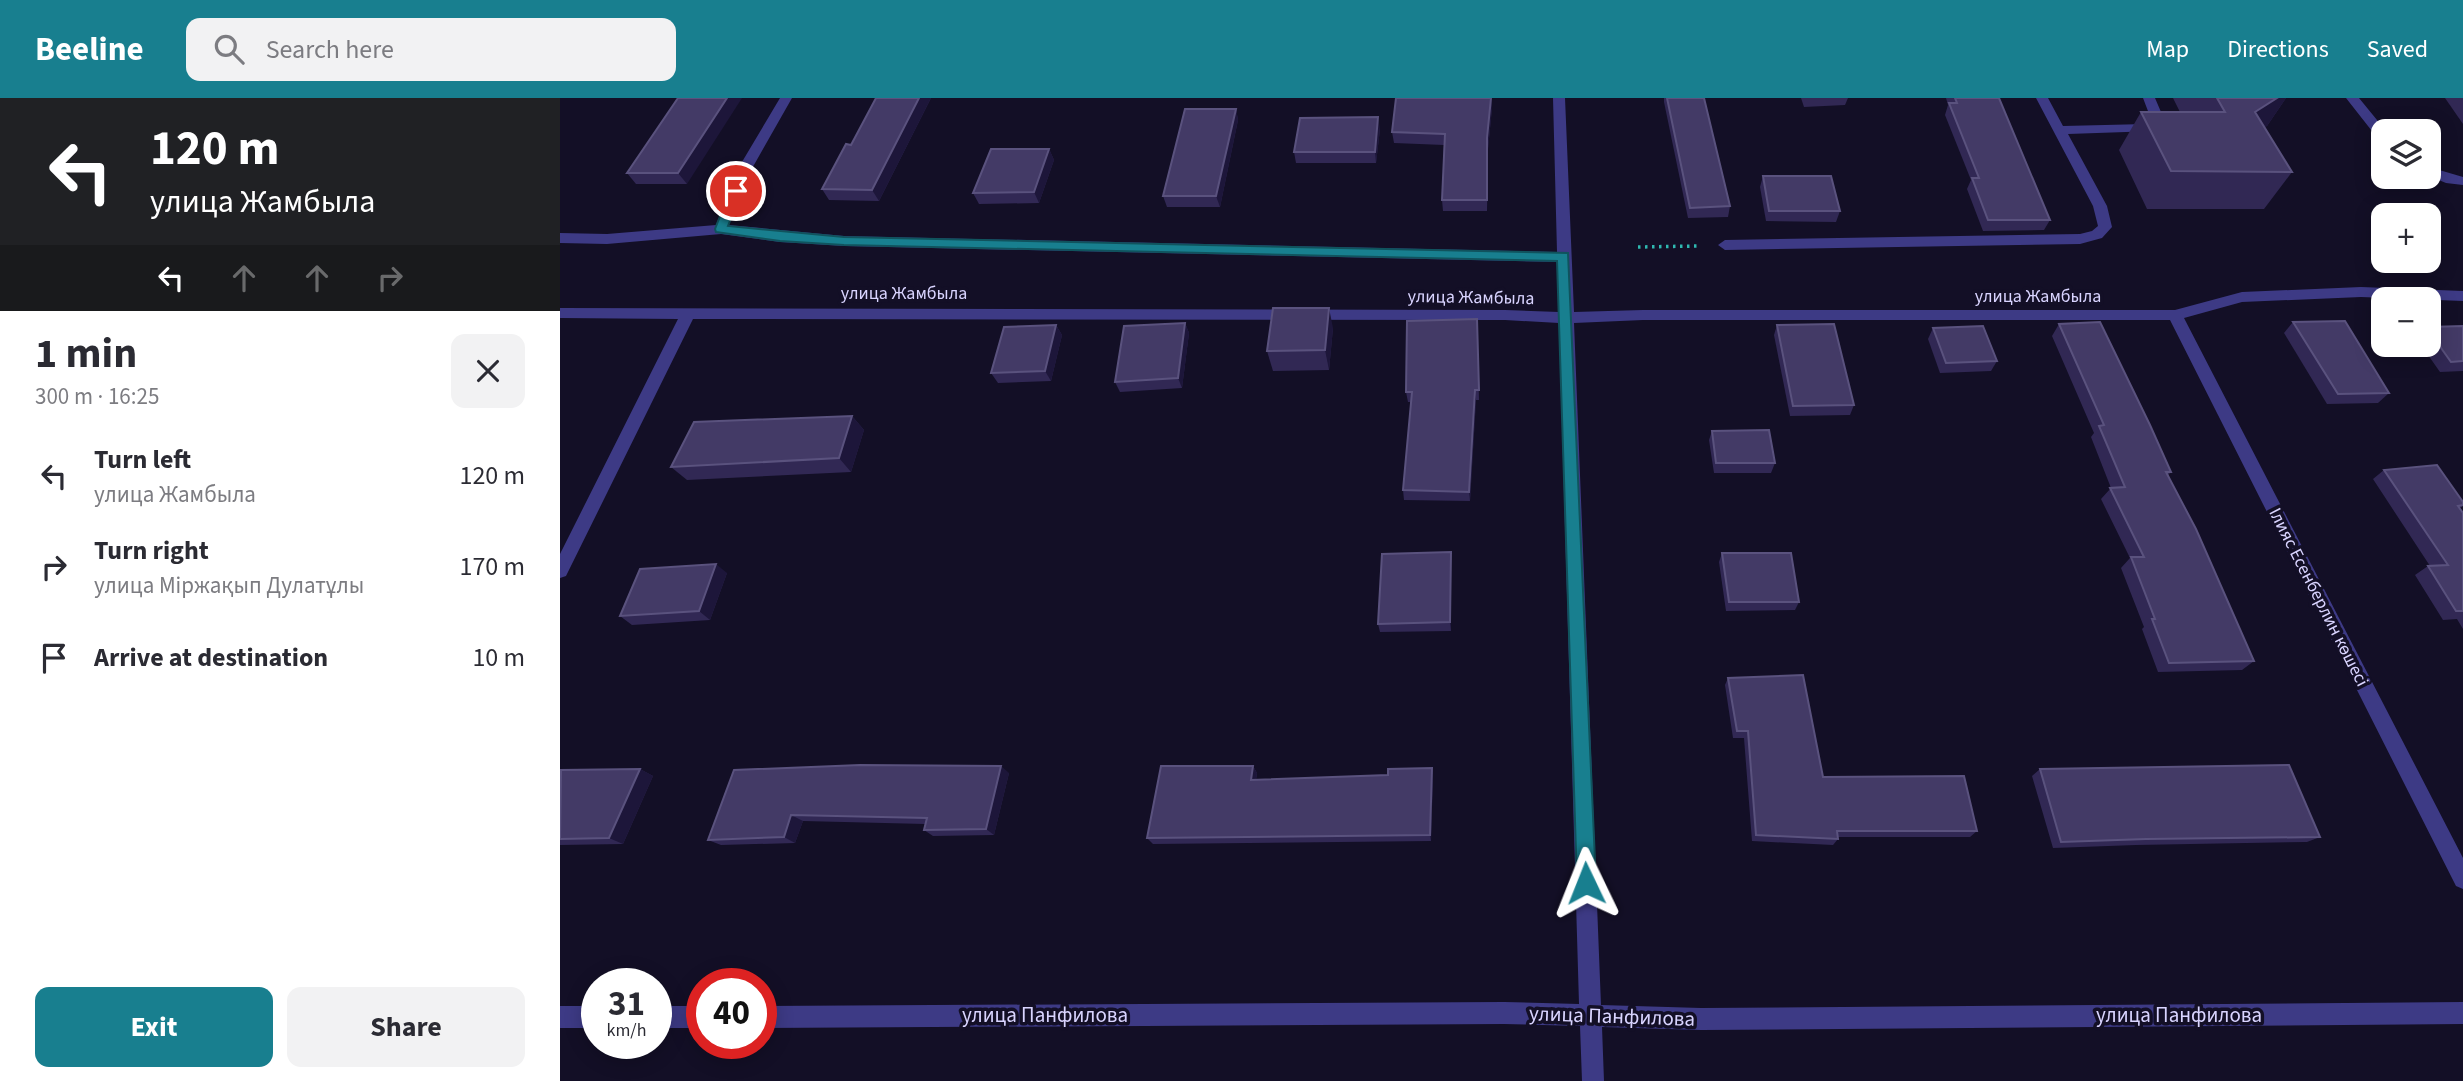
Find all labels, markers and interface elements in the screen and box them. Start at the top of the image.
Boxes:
search box [186,18,676,81]
text: Beeline [35,26,144,73]
icon: search [210,30,248,68]
text: Search here [266,31,394,68]
text: Map [2146,32,2189,67]
text: Directions [2227,32,2329,67]
text: Saved [2367,32,2428,67]
text: 120 m [150,114,279,184]
map controls [2371,119,2441,357]
button: layers [2371,119,2441,189]
icon: left [35,126,126,217]
pin [706,161,766,221]
icon: arrive [717,172,755,210]
text: улица Жамбыла [150,179,375,225]
button: + [2371,203,2441,273]
icon: left [152,259,190,297]
icon: ahead [225,259,263,297]
icon: ahead [298,259,336,297]
icon: right [371,259,409,297]
street label: улица Жамбыла [841,281,967,306]
street label: улица Жамбыла [1407,284,1535,311]
street label: улица Жамбыла [1975,284,2101,309]
button: − [2371,287,2441,357]
text: 1 min [35,324,137,384]
button: close [451,334,525,408]
text: 300 m · 16:25 [35,380,159,413]
text: Turn left [94,441,191,478]
icon: left [35,457,73,495]
text: 120 m [459,457,525,494]
text: улица Жамбыла [94,478,256,511]
street label: Ілияс Есенберлин көшесі [2263,504,2374,691]
text: Turn right [94,532,209,569]
icon: right [35,548,73,586]
text: 170 m [459,548,525,585]
text: улица Міржақып Дулатұлы [94,569,364,602]
icon: arrive [35,639,73,677]
text: Arrive at destination [94,639,328,676]
text: 10 m [472,639,525,676]
position arrow [1549,846,1623,920]
speed limit sign: 40 [686,968,777,1059]
text: 31 [608,979,645,1029]
button: Exit [35,987,273,1067]
button: Share [287,987,525,1067]
street label: улица Панфилова [1528,998,1696,1034]
street label: улица Панфилова [962,1000,1128,1030]
street label: улица Панфилова [2096,1000,2262,1030]
text: km/h [607,1018,646,1043]

